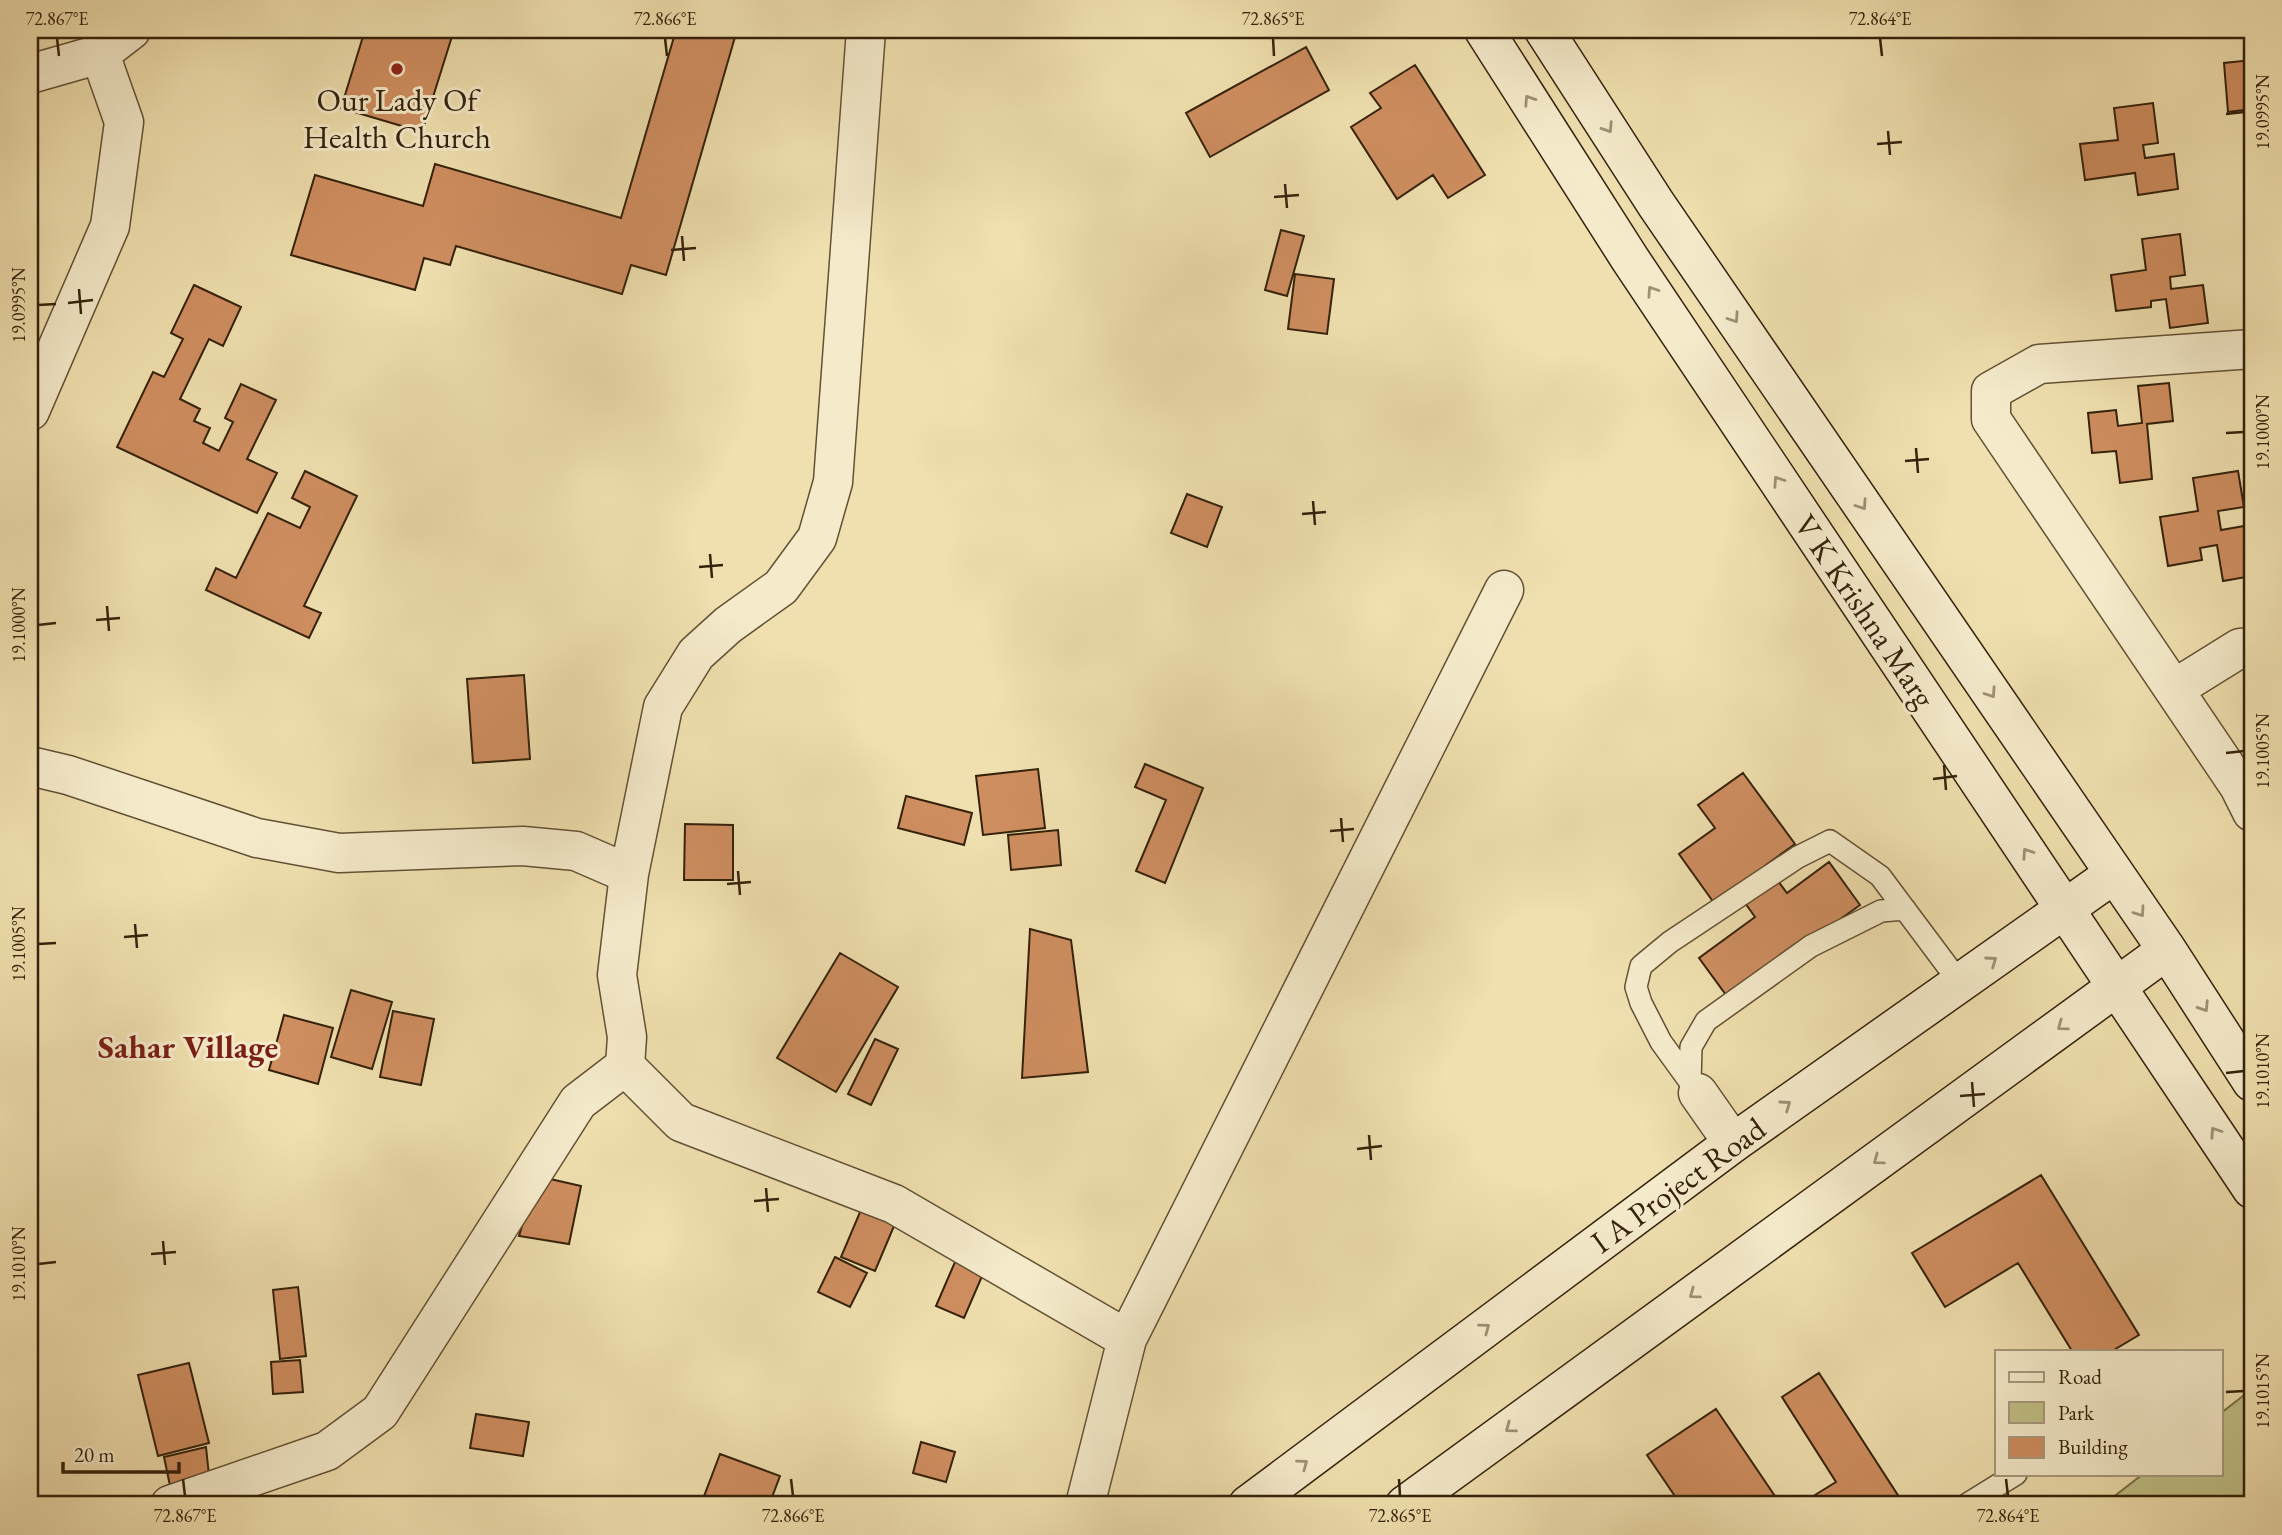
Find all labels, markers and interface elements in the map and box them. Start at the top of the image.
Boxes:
text: 72.867°E [26,7,88,30]
text: 72.866°E [634,7,696,30]
text: 72.865°E [1242,7,1304,30]
text: 72.864°E [1849,7,1911,30]
marker: Our Lady Of Health Church [389,61,405,77]
text: 19.0995°N [2251,74,2274,150]
place label: Our Lady Of Health Church [303,79,491,158]
one-way arrow [1525,95,1537,108]
one-way arrow [1599,121,1612,134]
text: 19.0995°N [7,267,30,343]
one-way arrow [1647,286,1660,299]
one-way arrow [1726,310,1738,323]
text: 19.1000°N [2251,394,2274,470]
one-way arrow [1774,476,1786,489]
one-way arrow [1854,498,1867,511]
street label: V K Krishna Marg [1785,506,1946,717]
text: 19.1000°N [7,587,30,663]
one-way arrow [1983,685,1995,698]
text: 19.1005°N [2251,713,2274,789]
one-way arrow [2022,848,2035,861]
one-way arrow [2132,904,2145,917]
text: 19.1005°N [7,906,30,982]
one-way arrow [1985,956,1998,969]
one-way arrow [2195,999,2208,1012]
one-way arrow [2057,1018,2070,1031]
district label: Sahar Village [98,1025,278,1068]
text: 19.1010°N [2251,1033,2274,1109]
one-way arrow [1778,1101,1791,1113]
street label: I A Project Road [1582,1107,1774,1262]
one-way arrow [2210,1127,2223,1140]
one-way arrow [1873,1152,1886,1165]
text: 19.1010°N [7,1226,30,1302]
one-way arrow [1689,1286,1702,1299]
one-way arrow [1477,1324,1490,1336]
legend [1995,1350,2222,1476]
text: 19.1015°N [2251,1353,2274,1429]
text: Road [2058,1363,2102,1390]
text: Park [2058,1399,2095,1426]
one-way arrow [1505,1420,1518,1433]
scale bar [63,1430,178,1474]
text: Building [2058,1433,2128,1460]
text: 20 m [74,1441,115,1468]
one-way arrow [1295,1460,1308,1473]
text: 72.867°E [154,1504,216,1527]
text: 72.866°E [762,1504,824,1527]
text: 72.865°E [1369,1504,1431,1527]
text: 72.864°E [1977,1504,2039,1527]

